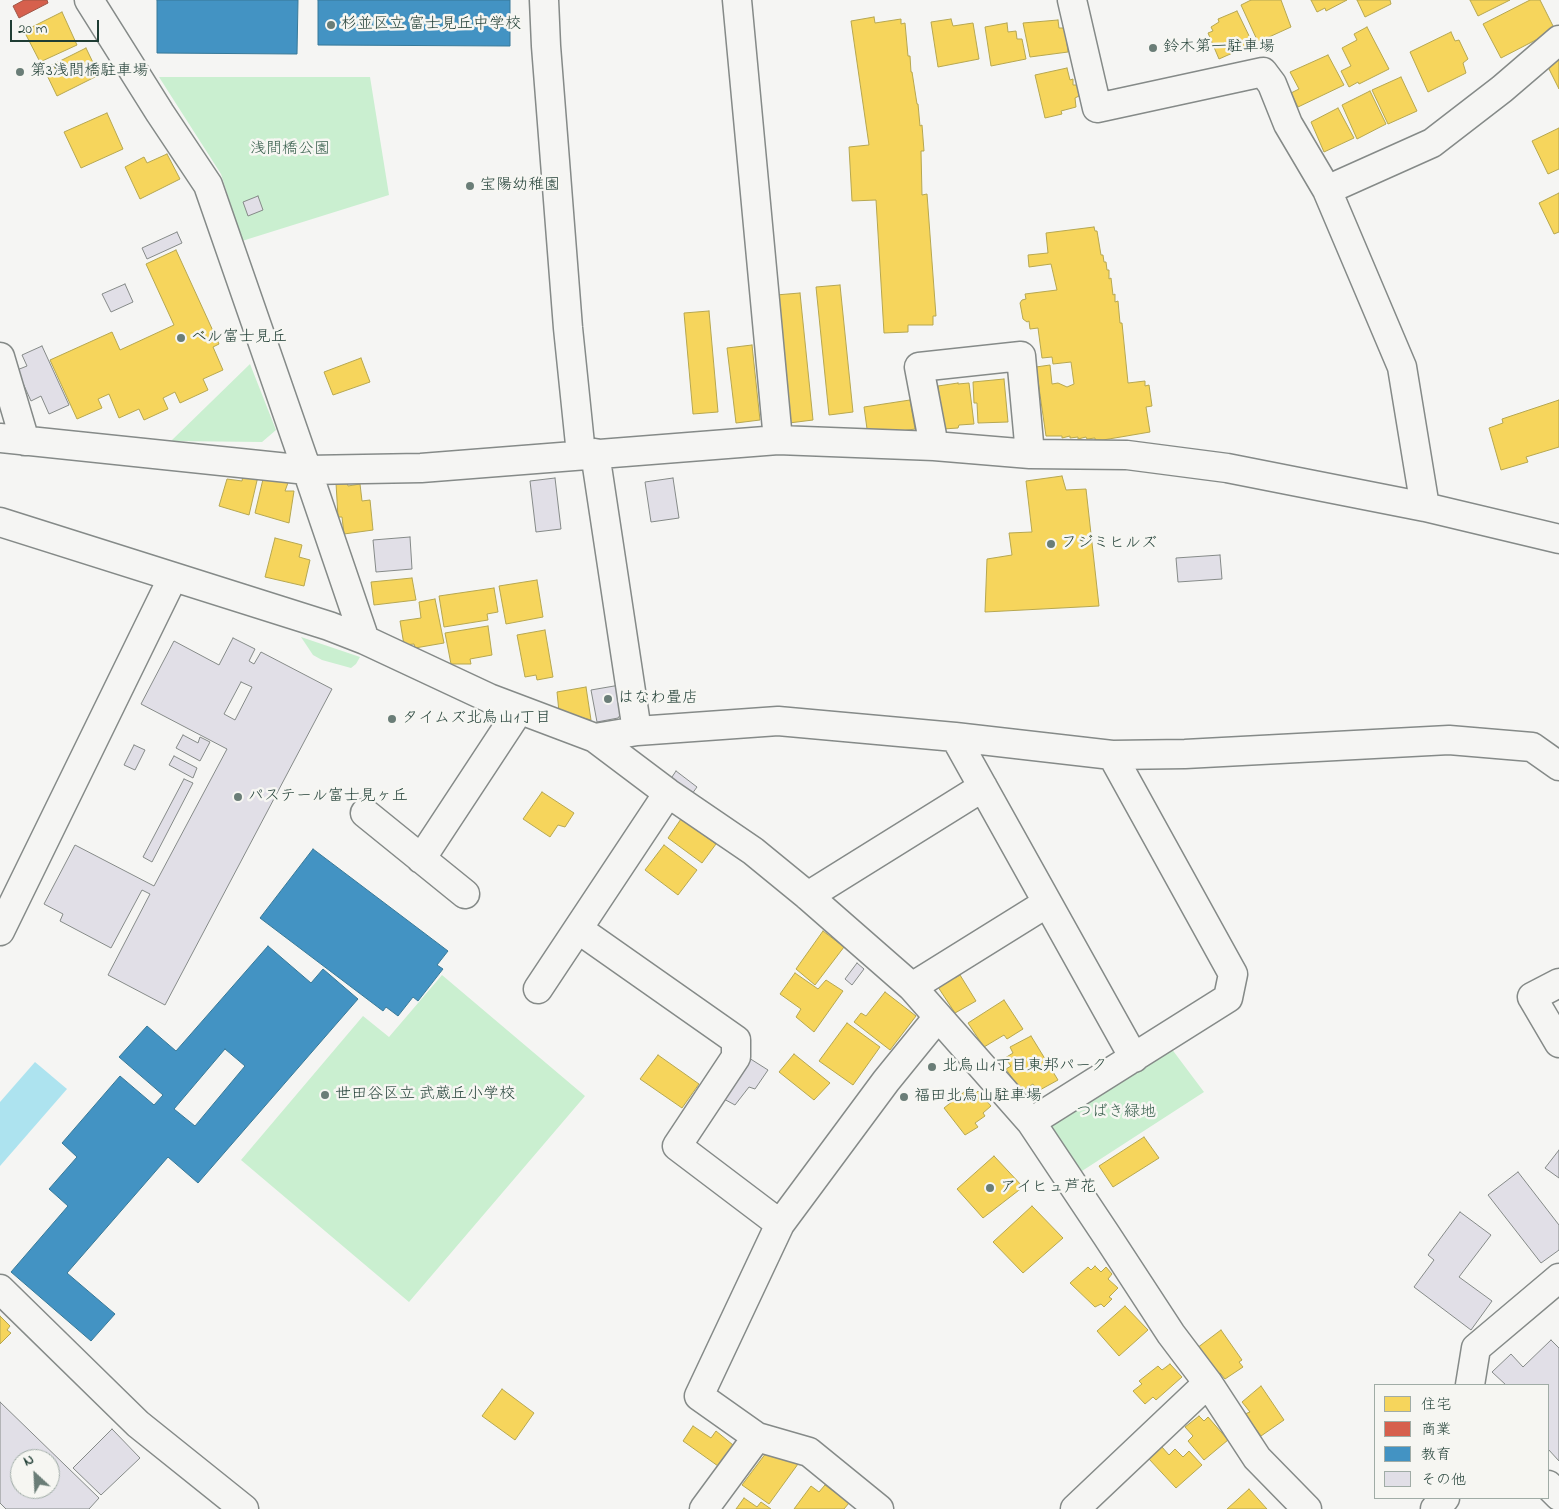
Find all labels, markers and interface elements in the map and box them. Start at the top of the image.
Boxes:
scale bar [12,10,101,42]
place label: 杉並区立 富士見丘中学校 [341,15,521,35]
text: 20 m [18,18,47,40]
marker: 杉並区立 富士見丘中学校 [325,19,337,31]
place label: 鈴木第一駐車場 [1163,38,1275,58]
marker: 鈴木第一駐車場 [1147,42,1159,54]
place label: 第3浅間橋駐車場 [30,62,149,82]
marker: 第3浅間橋駐車場 [14,66,26,78]
park label: 浅間橋公園 [250,140,330,160]
place label: 宝陽幼稚園 [480,176,560,196]
marker: 宝陽幼稚園 [464,180,476,192]
place label: ベル富士見丘 [191,328,287,348]
marker: ベル富士見丘 [175,332,187,344]
place label: フジミヒルズ [1061,534,1157,554]
marker: フジミヒルズ [1045,538,1057,550]
place label: はなわ畳店 [618,689,698,709]
marker: はなわ畳店 [602,693,614,705]
place label: タイムズ北烏山1丁目 [402,709,551,729]
marker: タイムズ北烏山1丁目 [386,713,398,725]
place label: パステール富士見ヶ丘 [248,787,408,807]
marker: パステール富士見ヶ丘 [232,791,244,803]
place label: 北烏山1丁目東邦パーク [942,1057,1107,1077]
marker: 北烏山1丁目東邦パーク [926,1061,938,1073]
place label: 世田谷区立 武蔵丘小学校 [335,1085,515,1105]
place label: 福田北烏山駐車場 [914,1087,1042,1107]
marker: 世田谷区立 武蔵丘小学校 [319,1089,331,1101]
marker: 福田北烏山駐車場 [898,1091,910,1103]
park label: つばき緑地 [1076,1103,1156,1123]
place label: アイヒュ芦花 [1000,1178,1096,1198]
marker: アイヒュ芦花 [984,1182,996,1194]
legend [1374,1384,1549,1499]
text: 住宅 [1421,1394,1451,1416]
text: 商業 [1421,1419,1451,1441]
text: 教育 [1421,1444,1451,1466]
north arrow [10,1449,60,1499]
text: N [20,1449,38,1472]
text: その他 [1421,1469,1466,1491]

